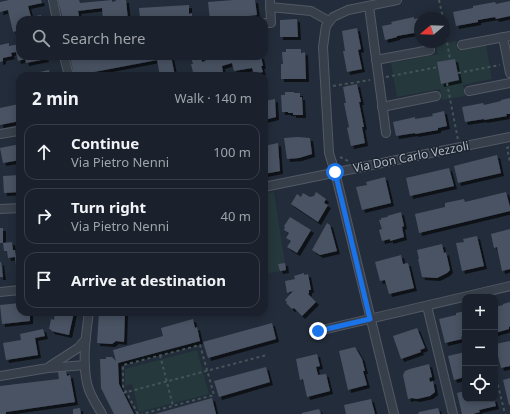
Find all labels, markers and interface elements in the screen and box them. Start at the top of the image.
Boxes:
north arrow [414,12,450,48]
search box [16,16,268,60]
icon: search [30,27,52,49]
text: Search here [62,28,145,48]
text: 2 min [32,87,79,110]
text: Walk · 140 m [174,89,252,107]
text: Continue [71,133,139,153]
street label: Via Don Carlo Vezzoli [351,137,470,176]
icon: ahead [33,141,55,163]
text: 100 m [213,143,251,161]
text: Via Pietro Nenni [71,153,169,171]
route start [326,163,344,181]
text: Turn right [71,197,146,217]
icon: right [33,205,55,227]
text: 40 m [221,207,251,225]
text: Via Pietro Nenni [71,217,169,235]
icon: arrive [33,269,55,291]
text: Arrive at destination [71,270,226,290]
map controls [462,294,498,402]
button: + [462,294,498,330]
route end [309,322,327,340]
button: − [462,330,498,366]
button: locate [462,366,498,402]

